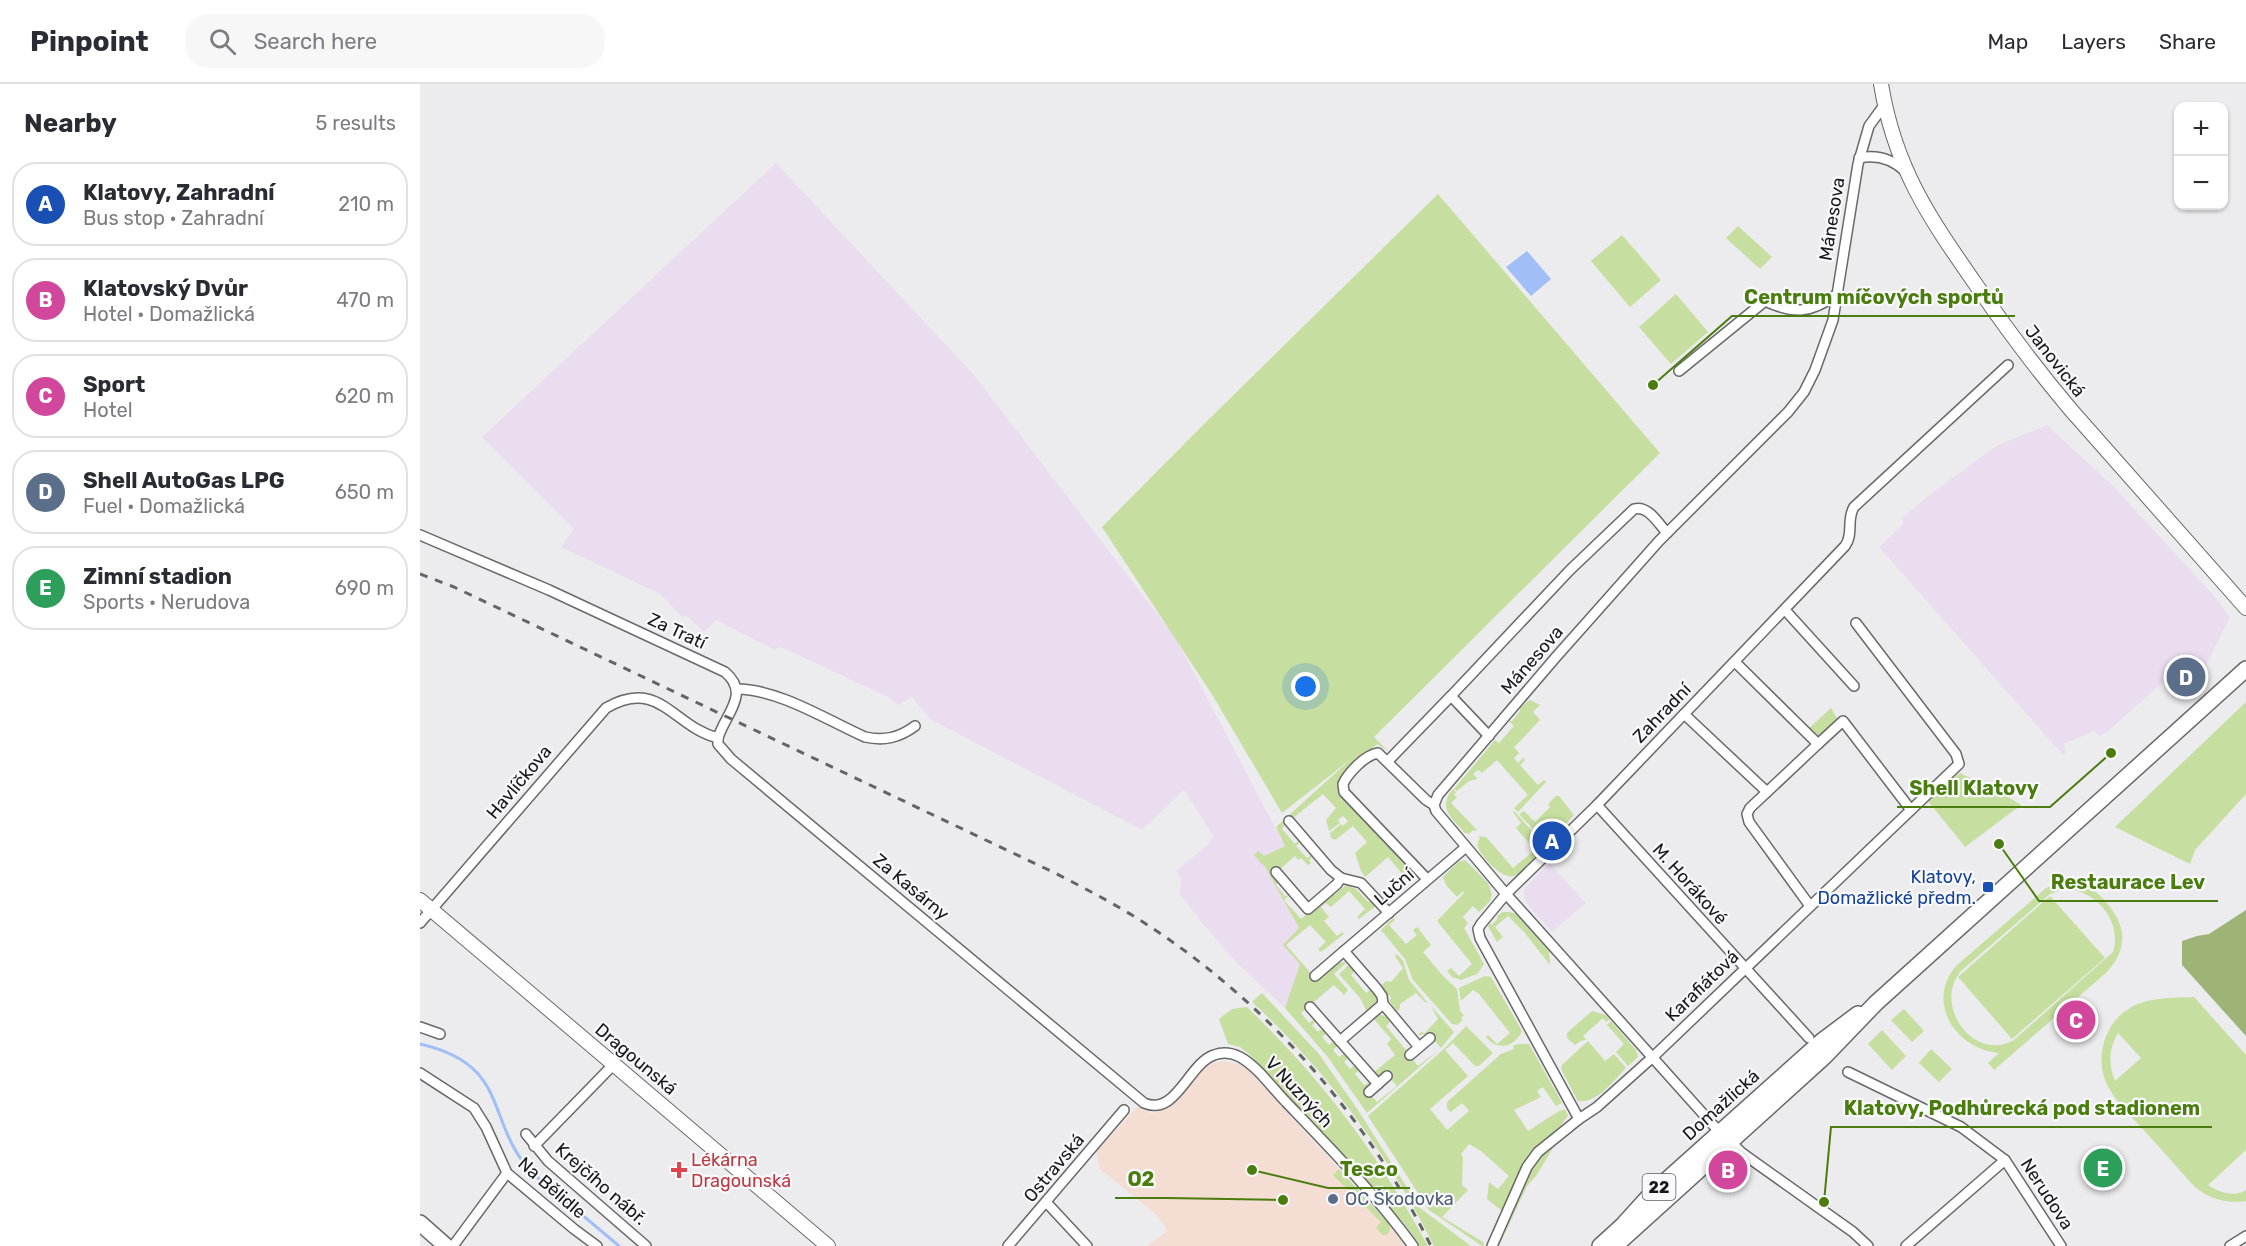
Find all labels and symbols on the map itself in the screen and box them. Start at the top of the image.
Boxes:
street label: Mánesova [1815,176,1849,262]
callout: Centrum míčových sportů [1732,278,2015,316]
text: Centrum míčových sportů [1744,285,2004,309]
street label: Janovická [2020,321,2090,401]
street label: Za Tratí [644,608,711,655]
street label: Mánesova [1496,621,1568,699]
pin: D [2166,654,2206,700]
your location [1291,672,1320,701]
street label: Zahradní [1628,677,1697,747]
street label: Havlíčkova [482,741,556,823]
callout: Shell Klatovy [1897,769,2050,807]
text: Shell Klatovy [1909,776,2039,800]
pin: A [1532,818,1572,864]
street label: M. Horákové [1648,839,1732,929]
street label: Za Kasárny [869,849,953,925]
street label: Luční [1369,863,1420,910]
callout: Restaurace Lev [2039,863,2218,901]
place label: Klatovy, Domažlické předm. [1817,866,1976,909]
text: Restaurace Lev [2051,870,2205,894]
marker: Klatovy, Domažlické předm. [1981,880,1995,894]
street label: Karafiátová [1661,946,1743,1026]
pin: C [2056,998,2096,1042]
street label: Dragounská [591,1018,681,1100]
street label: V Nuzných [1260,1052,1338,1132]
street label: Domažlická [1678,1065,1764,1145]
callout: Klatovy, Podhůrecká pod stadionem [1831,1089,2212,1127]
text: Klatovy, Podhůrecká pod stadionem [1844,1096,2200,1120]
street label: Ostravská [1019,1129,1089,1207]
street label: Krejčího nábř. [551,1138,651,1230]
pin: E [2084,1146,2122,1190]
pin: B [1708,1148,1748,1192]
place label: Lékárna Dragounská [691,1149,791,1192]
callout: Tesco [1328,1150,1410,1188]
street label: Na Bělidle [514,1153,590,1223]
street label: Nerudova [2016,1154,2078,1234]
text: Tesco [1340,1157,1398,1181]
callout: O2 [1115,1160,1167,1198]
marker: Lékárna Dragounská [672,1163,686,1177]
text: O2 [1127,1167,1155,1191]
road number: 22 [1642,1174,1676,1200]
place label: OC Škodovka [1345,1188,1454,1210]
marker: OC Škodovka [1326,1192,1340,1206]

